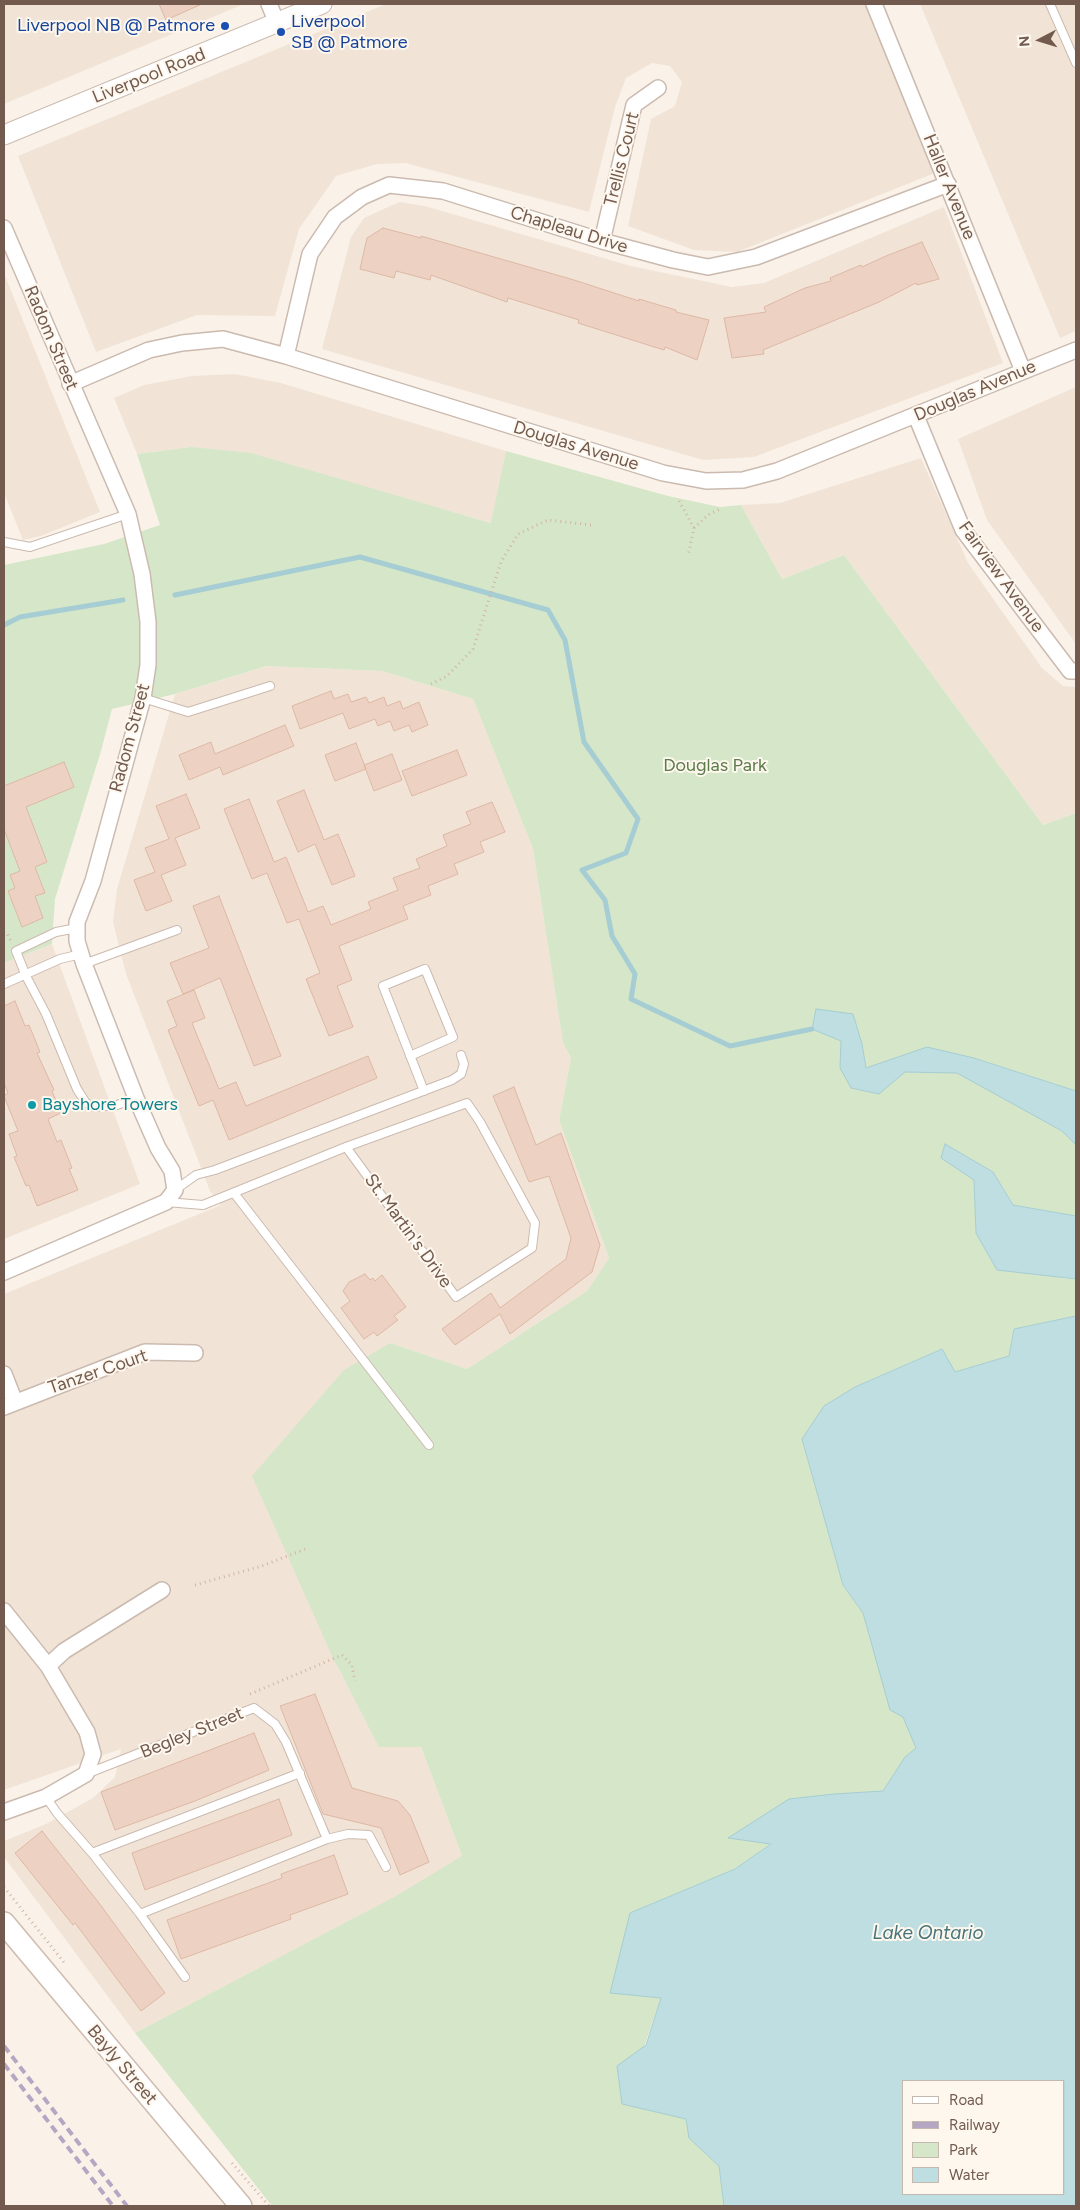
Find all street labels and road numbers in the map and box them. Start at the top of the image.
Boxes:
street label: Liverpool Road [89,44,209,108]
street label: Trellis Court [600,110,644,208]
street label: Haller Avenue [918,131,980,243]
street label: Chapleau Drive [508,202,630,258]
street label: Radom Street [19,282,83,394]
street label: Douglas Avenue [911,356,1039,426]
street label: Douglas Avenue [511,417,641,475]
street label: Fairview Avenue [954,517,1048,637]
street label: Radom Street [105,681,155,795]
street label: St. Martin's Drive [359,1170,457,1292]
street label: Tanzer Court [46,1345,150,1399]
street label: Begley Street [137,1703,247,1763]
street label: Bayly Street [82,2021,162,2109]

